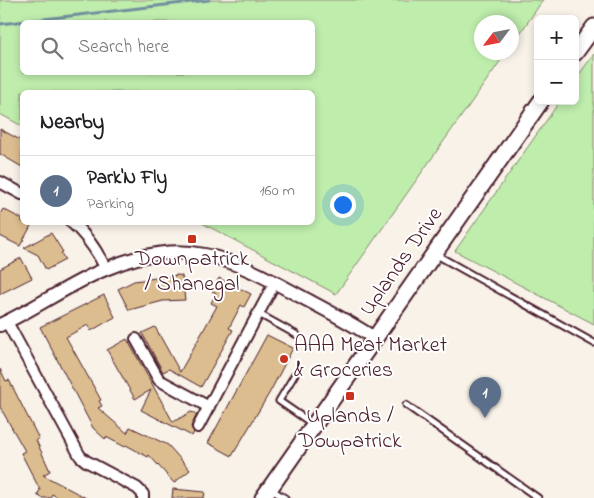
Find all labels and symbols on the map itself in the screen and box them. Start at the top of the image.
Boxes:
north arrow [474,15,519,60]
your location [330,192,356,218]
street label: Uplands Drive [353,201,452,323]
marker: Downpatrick / Shanegal [186,233,198,245]
place label: Downpatrick / Shanegal [134,244,250,302]
place label: AAA Meat Market & Groceries [294,330,448,387]
marker: AAA Meat Market & Groceries [278,353,290,365]
pin: 1 [469,377,501,418]
marker: Uplands / Dowpatrick [344,390,356,402]
place label: Uplands / Dowpatrick [297,401,402,458]

